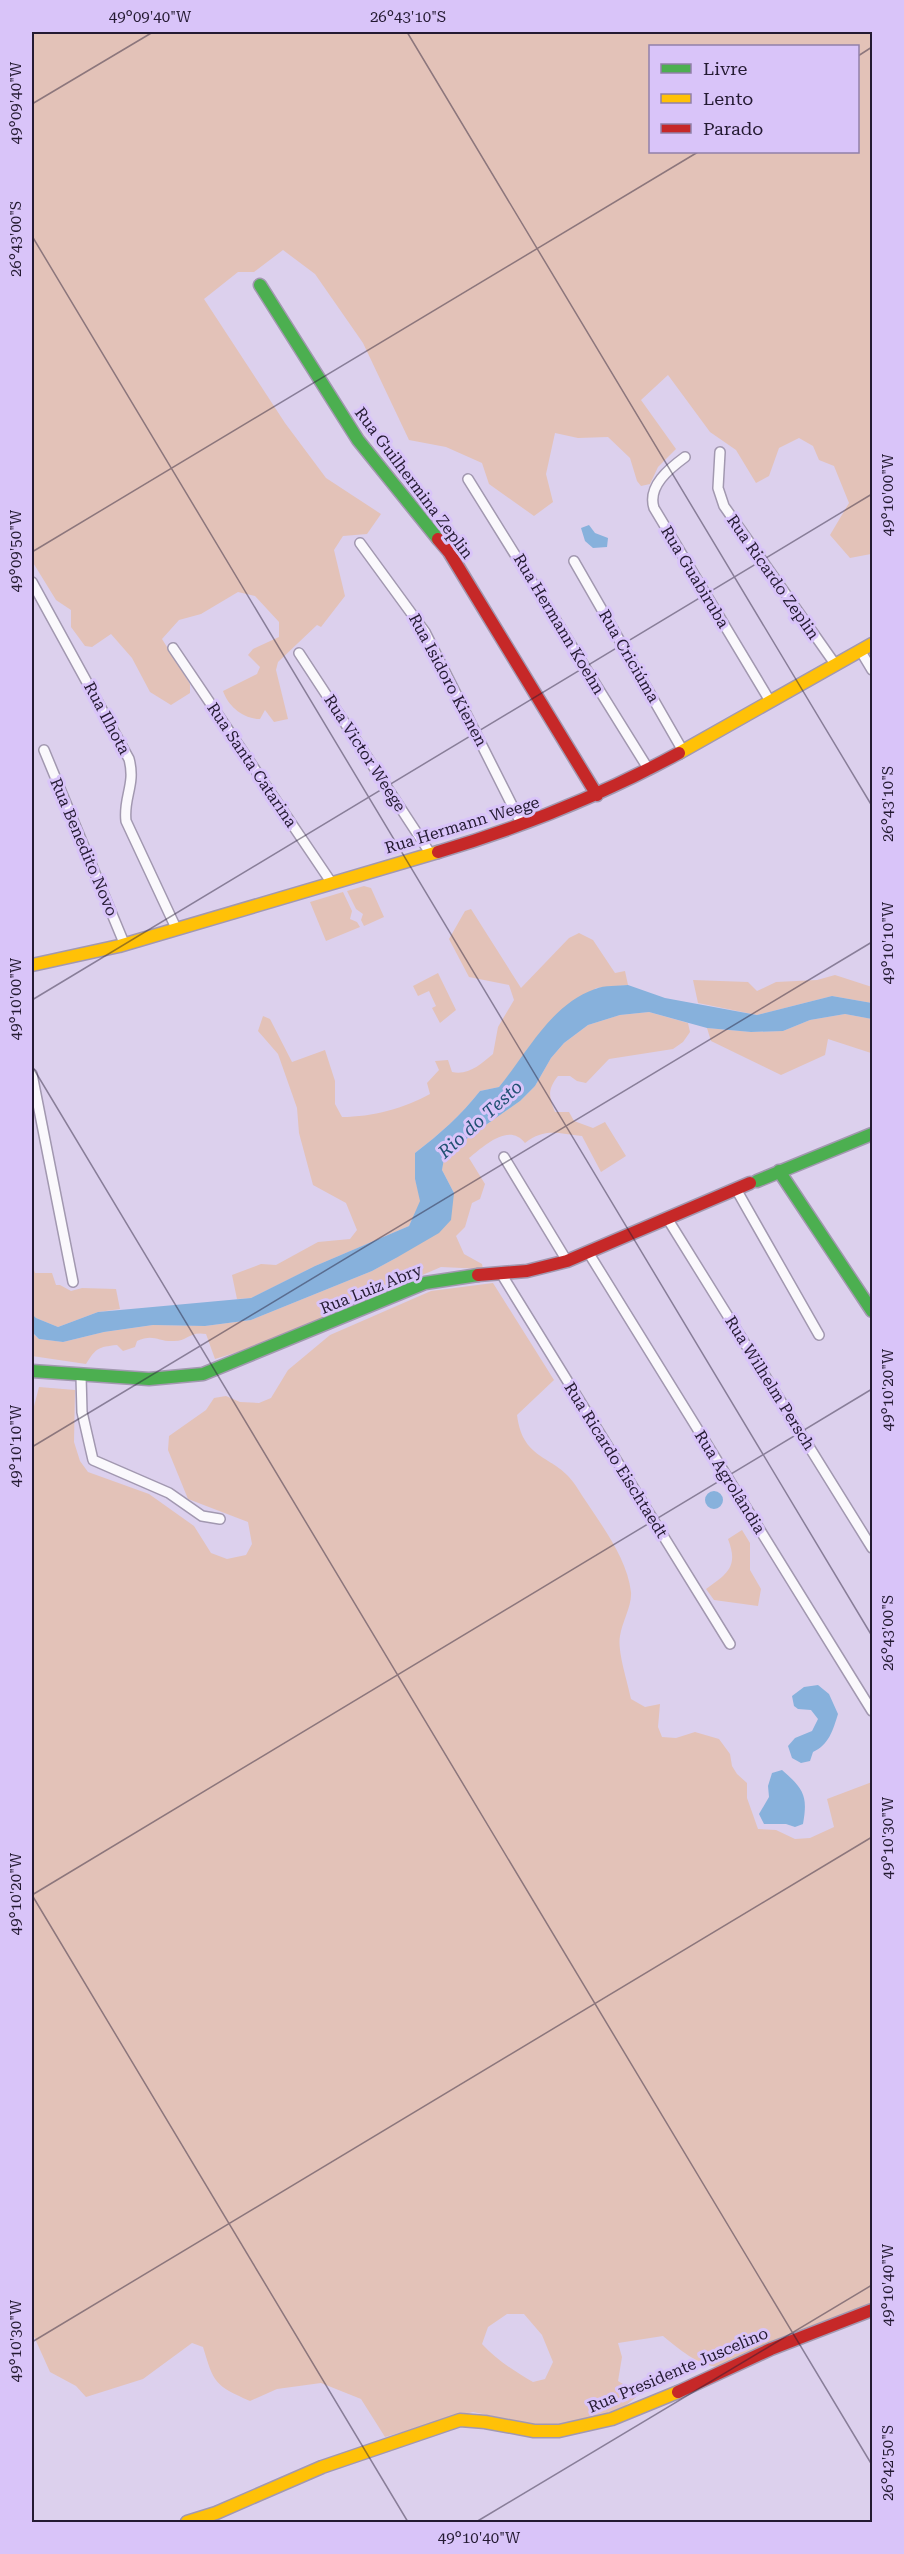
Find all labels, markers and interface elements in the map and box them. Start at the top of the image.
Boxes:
text: 49°09'40"W [109,8,192,26]
text: 26°43'10"S [370,8,446,26]
legend [649,45,859,153]
text: Livre [703,58,748,79]
text: 49°09'40"W [7,61,25,144]
text: Lento [703,88,753,109]
text: Parado [703,118,763,139]
text: 26°43'00"S [7,201,25,277]
street label: Rua Guilhermina Zeplin [351,404,477,562]
text: 49°10'00"W [879,453,897,536]
text: 49°09'50"W [7,509,25,592]
street label: Rua Ricardo Zeplin [723,511,823,643]
street label: Rua Guabiruba [657,522,733,632]
street label: Rua Hermann Koehn [510,550,608,698]
street label: Rua Criciúma [595,606,663,706]
street label: Rua Isidoro Kienen [405,610,491,750]
street label: Rua Ilhota [80,679,134,758]
street label: Rua Victor Weege [320,691,410,815]
street label: Rua Santa Catarina [203,699,301,831]
text: 26°43'10"S [879,766,897,842]
street label: Rua Benedito Novo [46,775,122,919]
street label: Rua Hermann Weege [382,792,542,858]
text: 49°10'10"W [879,901,897,984]
text: 49°10'00"W [7,957,25,1040]
water label: Rio do Testo [433,1076,526,1163]
street label: Rua Luiz Abry [317,1260,425,1318]
street label: Rua Wilhelm Persch [721,1312,819,1454]
text: 49°10'20"W [879,1348,897,1431]
street label: Rua Ricardo Eischtaedt [560,1379,672,1541]
text: 49°10'10"W [7,1404,25,1487]
street label: Rua Agrolândia [691,1427,770,1537]
text: 26°43'00"S [879,1595,897,1671]
text: 49°10'30"W [879,1796,897,1879]
text: 49°10'20"W [7,1852,25,1935]
text: 49°10'40"W [879,2243,897,2326]
text: 49°10'30"W [7,2299,25,2382]
street label: Rua Presidente Juscelino [585,2323,771,2417]
text: 26°42'50"S [879,2425,897,2501]
text: 49°10'40"W [438,2529,521,2547]

